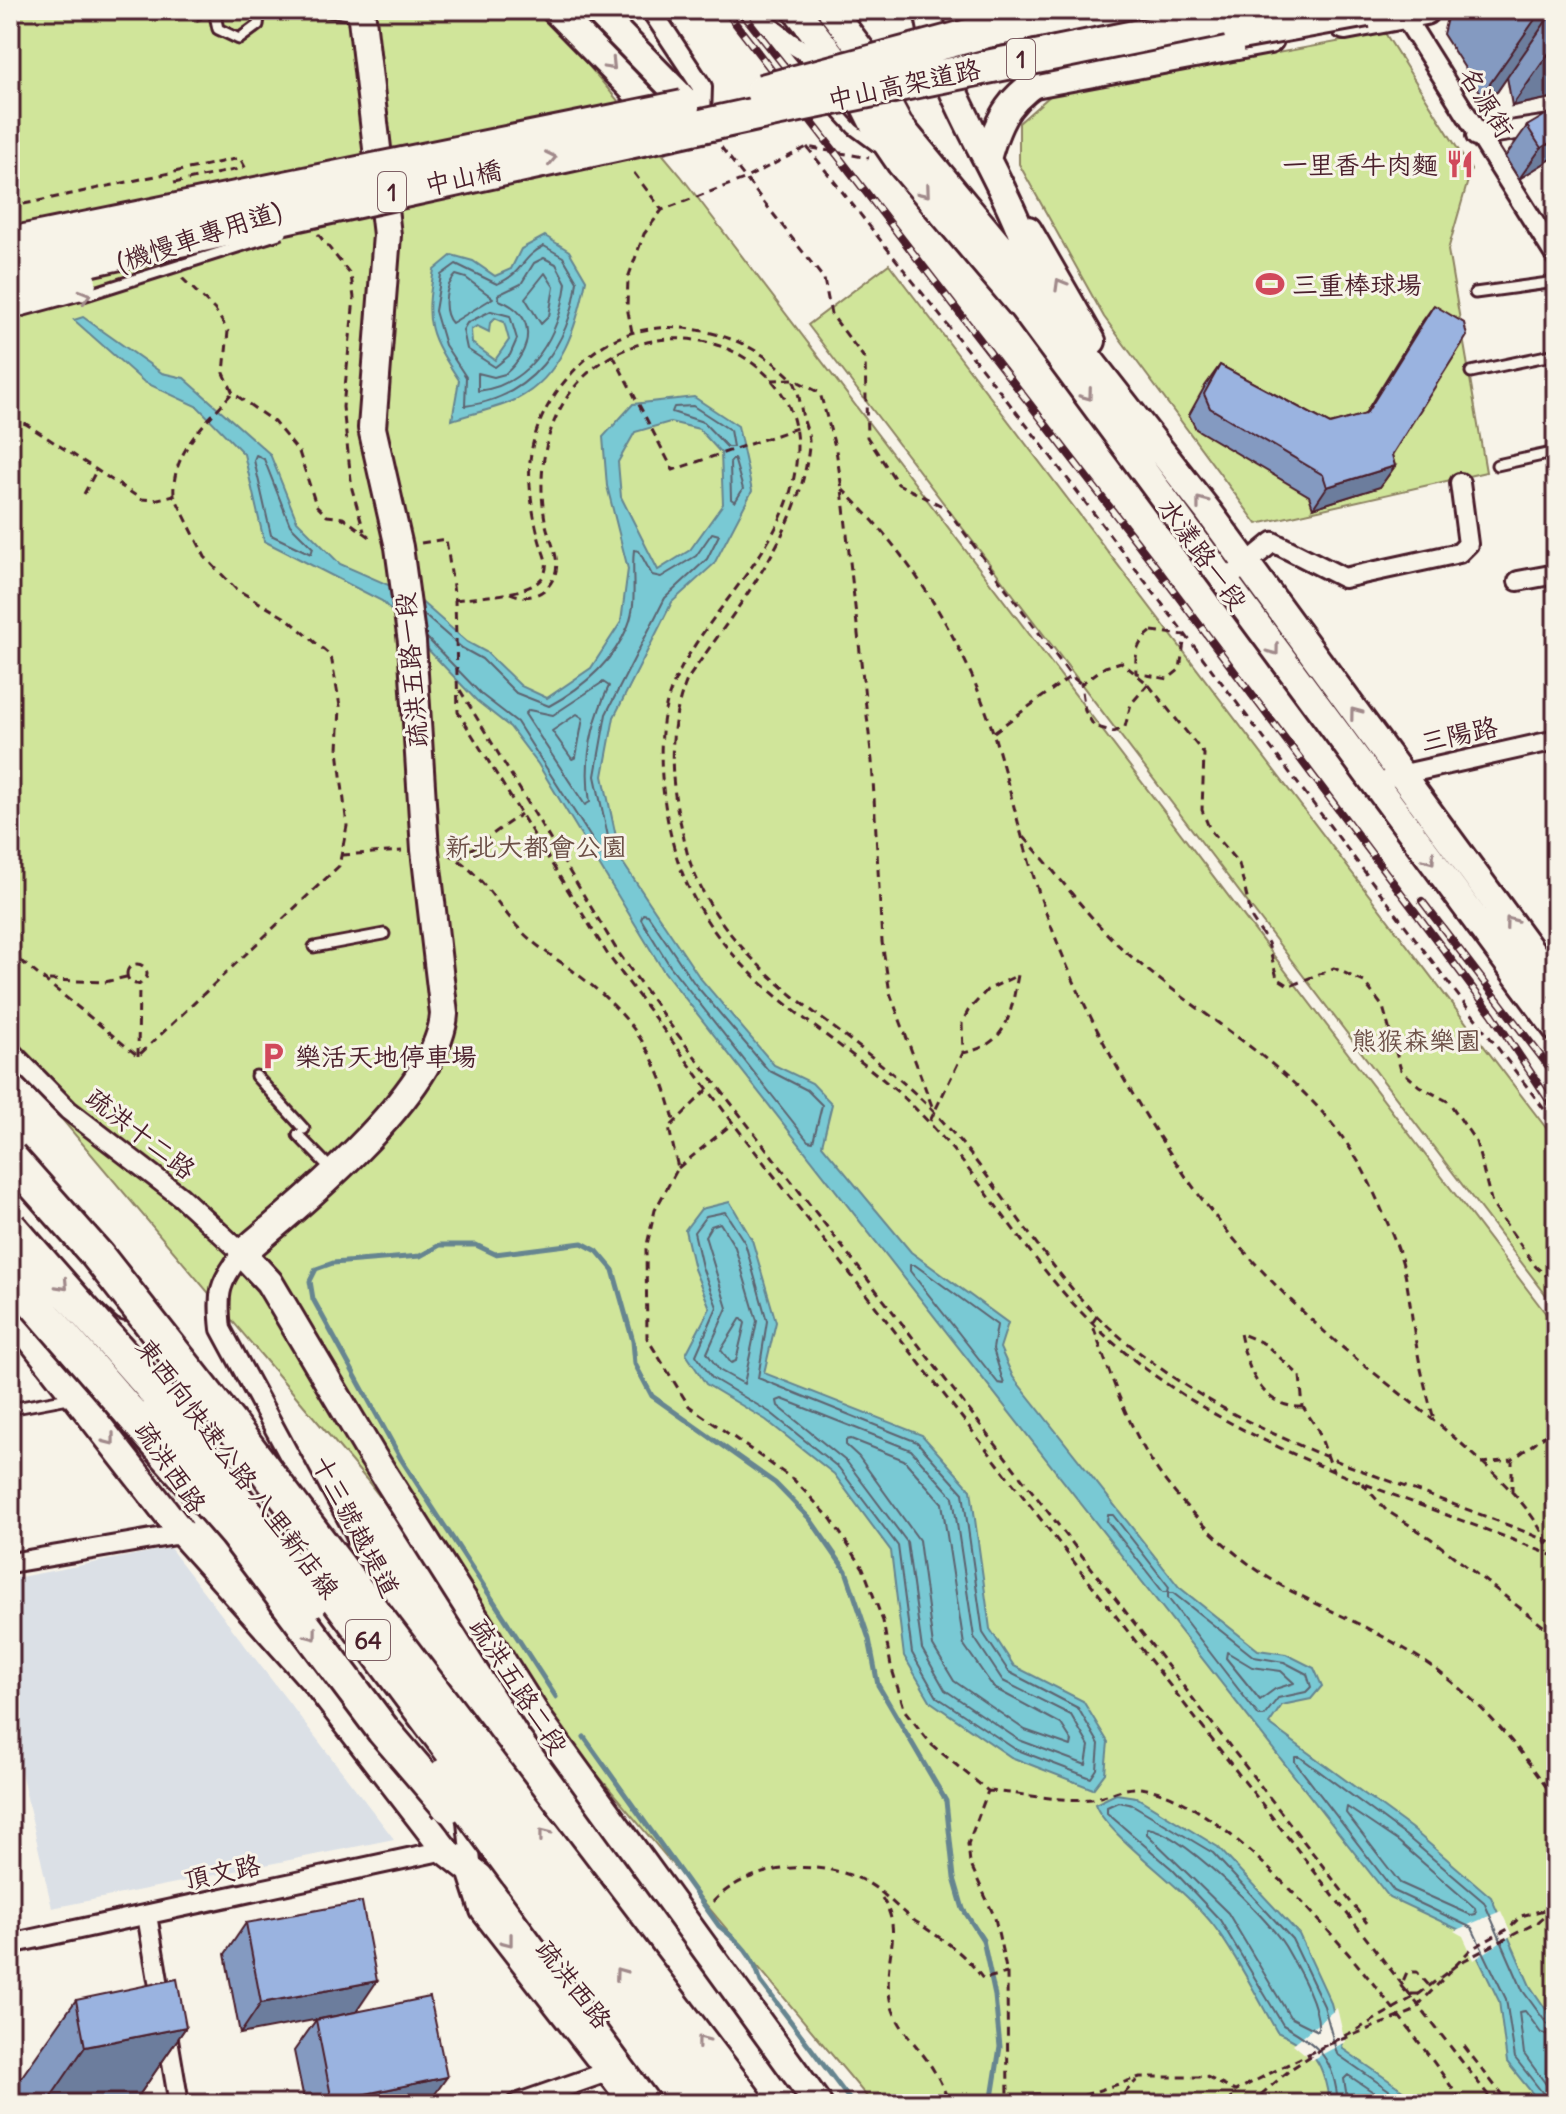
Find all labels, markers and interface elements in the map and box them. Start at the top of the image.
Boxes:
road number: 1 [1007,39,1035,79]
street label: 中山高架道路 [824,52,984,116]
one-way arrow [601,56,616,70]
street label: 名源街 [1452,60,1522,144]
place label: 一里香牛肉麵 [1282,148,1438,181]
restaurant icon: 一里香牛肉麵 [1445,149,1475,179]
one-way arrow [544,150,557,167]
street label: 中山橋 [421,153,505,201]
road number: 1 [378,172,406,212]
one-way arrow [915,183,930,198]
street label: (機慢車專用道) [112,194,286,278]
place label: 三重棒球場 [1292,268,1422,301]
sports icon: 三重棒球場 [1255,269,1285,299]
one-way arrow [1054,279,1070,293]
one-way arrow [78,288,92,305]
one-way arrow [1077,387,1092,401]
street label: 水漾路一段 [1151,492,1255,616]
one-way arrow [1196,497,1210,511]
street label: 疏洪五路一段 [388,591,434,749]
one-way arrow [1264,642,1278,656]
one-way arrow [1351,707,1365,722]
street label: 三陽路 [1417,710,1501,758]
park label: 新北大都會公園 [445,830,627,863]
one-way arrow [1420,850,1434,864]
one-way arrow [1505,916,1519,931]
park label: 熊猴森樂園 [1351,1024,1481,1057]
place label: 樂活天地停車場 [295,1040,477,1073]
parking icon: 樂活天地停車場 [258,1041,288,1071]
street label: 疏洪十二路 [80,1080,202,1186]
one-way arrow [53,1276,68,1290]
street label: 東西向快速公路 八里新店線 [129,1331,347,1605]
street label: 疏洪西路 [128,1415,214,1519]
one-way arrow [100,1431,114,1446]
street label: 十三號越堤道 [305,1449,407,1603]
street label: 疏洪五路二段 [463,1612,575,1760]
road number: 64 [346,1620,390,1660]
one-way arrow [302,1627,316,1641]
one-way arrow [540,1828,554,1843]
street label: 頂文路 [180,1848,264,1896]
one-way arrow [499,1932,513,1947]
street label: 疏洪西路 [529,1933,619,2035]
one-way arrow [615,1968,630,1982]
one-way arrow [697,2035,711,2050]

